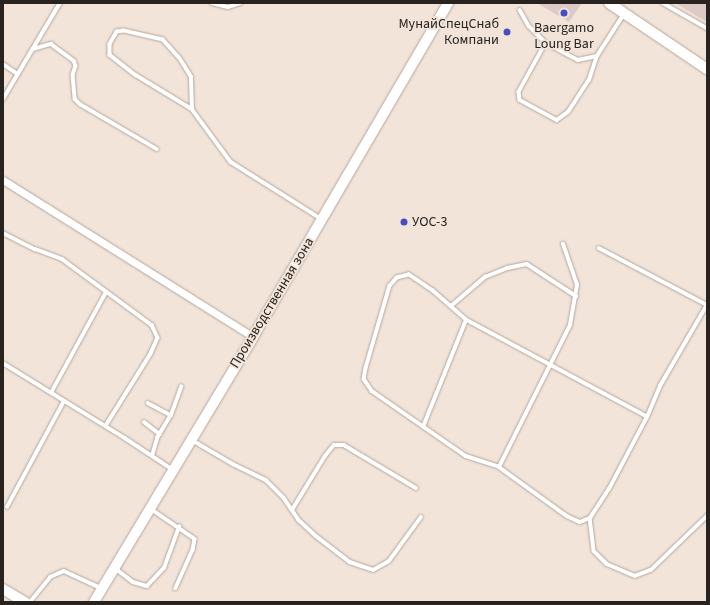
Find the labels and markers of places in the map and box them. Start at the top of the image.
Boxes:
marker: Baergamo Loung Bar [559,8,569,18]
place label: МунайСпецСнаб Компани [398,16,499,48]
place label: Baergamo Loung Bar [534,20,594,52]
marker: МунайСпецСнаб Компани [502,27,512,37]
place label: УОС-3 [412,214,447,230]
marker: УОС-3 [399,217,409,227]

